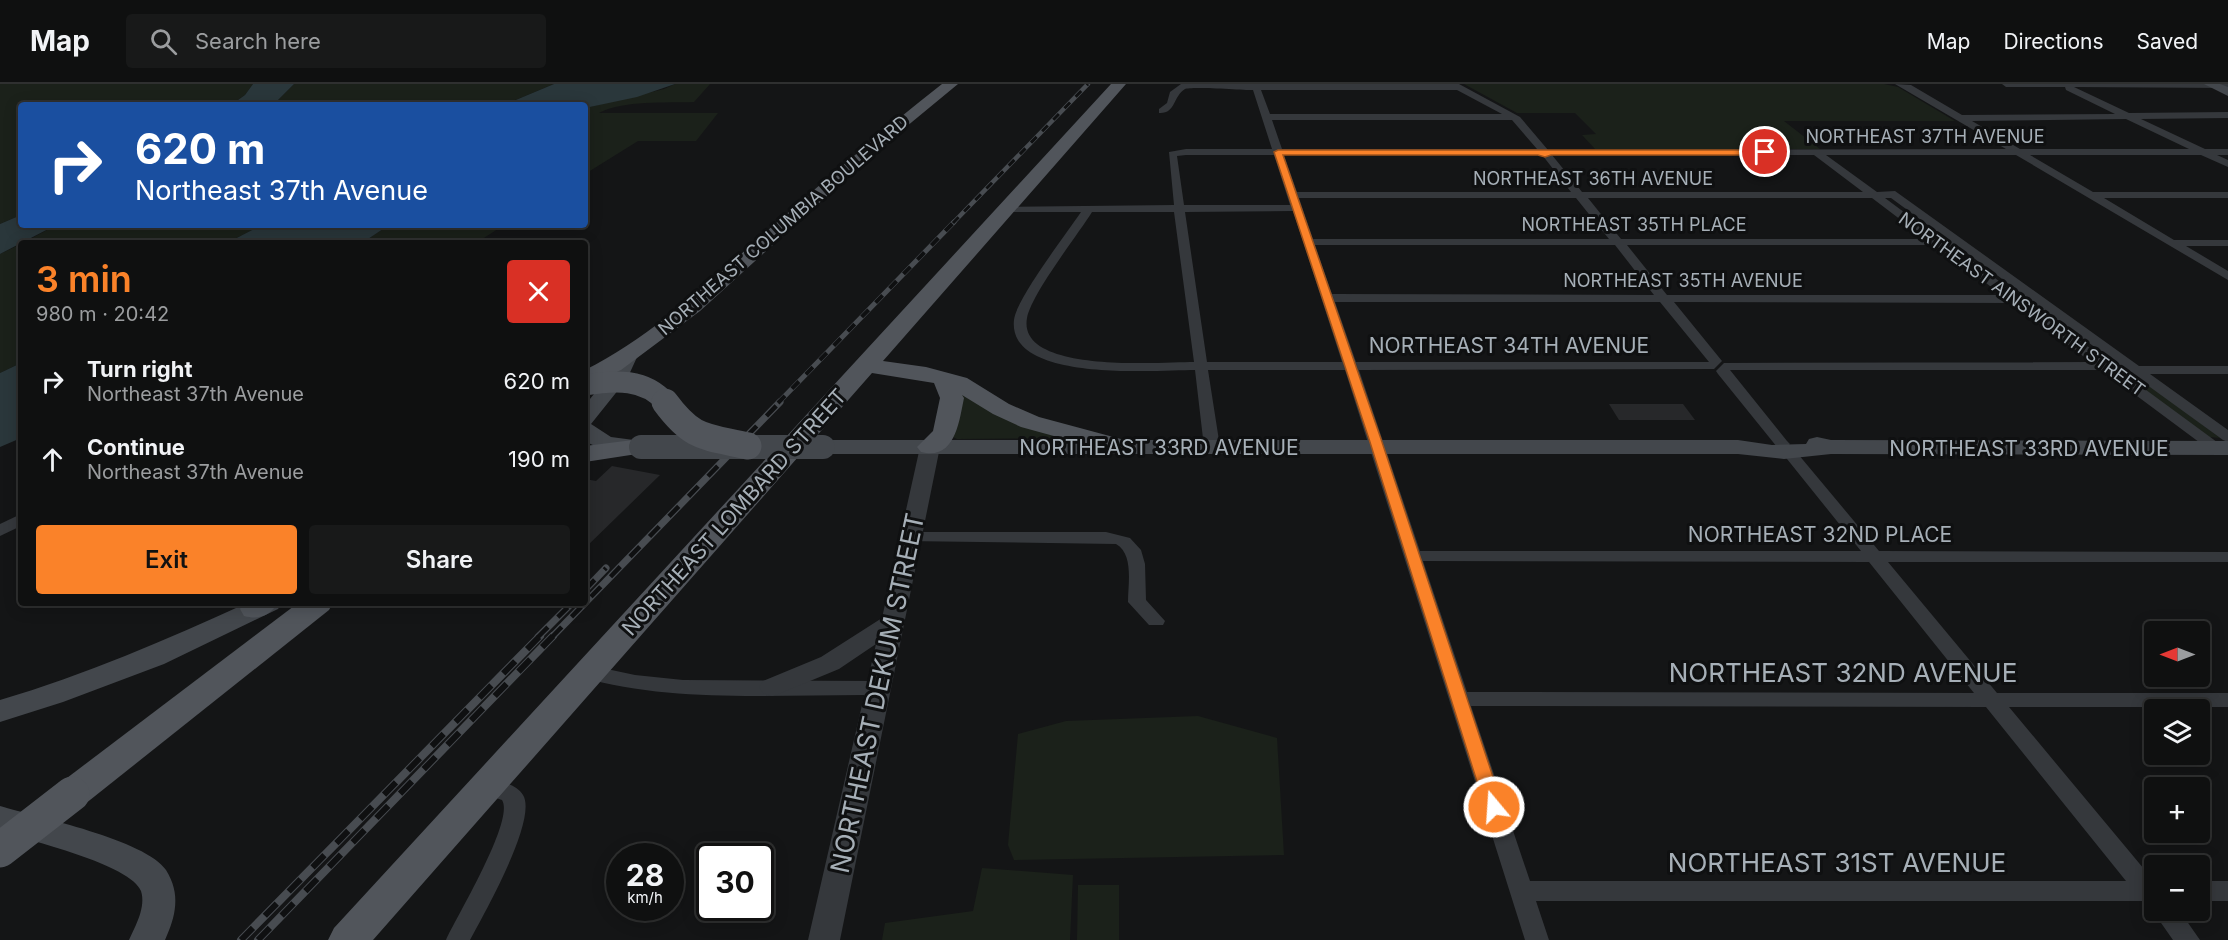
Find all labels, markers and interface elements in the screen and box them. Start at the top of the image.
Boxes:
search box [126,14,546,68]
text: Map [30,24,90,58]
icon: search [147,25,180,58]
text: Search here [195,28,321,54]
text: Map [1927,29,1970,54]
text: Directions [2003,29,2104,54]
text: Saved [2137,29,2198,54]
street label: NORTHEAST COLUMBIA BOULEVARD [654,111,912,339]
text: 620 m [135,123,265,174]
icon: right [36,126,114,204]
pin [1739,126,1790,177]
street label: NORTHEAST 37TH AVENUE [1806,126,2044,147]
icon: arrive [1748,135,1781,168]
street label: NORTHEAST 36TH AVENUE [1473,168,1713,189]
text: Northeast 37th Avenue [135,174,428,207]
street label: NORTHEAST AINSWORTH STREET [1895,208,2149,400]
street label: NORTHEAST 35TH PLACE [1522,214,1746,235]
text: 3 min [36,257,132,301]
button: close [507,260,570,323]
street label: NORTHEAST 35TH AVENUE [1563,270,1803,291]
text: 980 m · 20:42 [36,302,169,326]
street label: NORTHEAST 34TH AVENUE [1369,333,1649,358]
text: Turn right [87,356,193,382]
icon: right [36,365,69,398]
text: 620 m [504,368,570,394]
text: Northeast 37th Avenue [87,382,304,406]
street label: NORTHEAST LOMBARD STREET [617,384,851,640]
text: Continue [87,434,185,460]
street label: NORTHEAST 33RD AVENUE [1019,435,1299,460]
street label: NORTHEAST 33RD AVENUE [1889,436,2169,461]
icon: ahead [36,443,69,476]
text: 190 m [508,446,570,472]
text: Northeast 37th Avenue [87,460,304,484]
street label: NORTHEAST DEKUM STREET [824,510,930,876]
street label: NORTHEAST 32ND PLACE [1688,522,1952,547]
button: Exit [36,525,297,594]
button: Share [309,525,570,594]
north arrow [2144,621,2210,687]
map controls [2144,621,2210,921]
street label: NORTHEAST 32ND AVENUE [1669,657,2017,688]
button: layers [2144,699,2210,765]
position arrow [1462,775,1526,839]
button: + [2144,777,2210,843]
speed limit sign: 30 [696,843,774,921]
street label: NORTHEAST 31ST AVENUE [1668,847,2006,878]
button: − [2144,855,2210,921]
text: 28 [626,857,664,893]
text: km/h [627,888,663,907]

